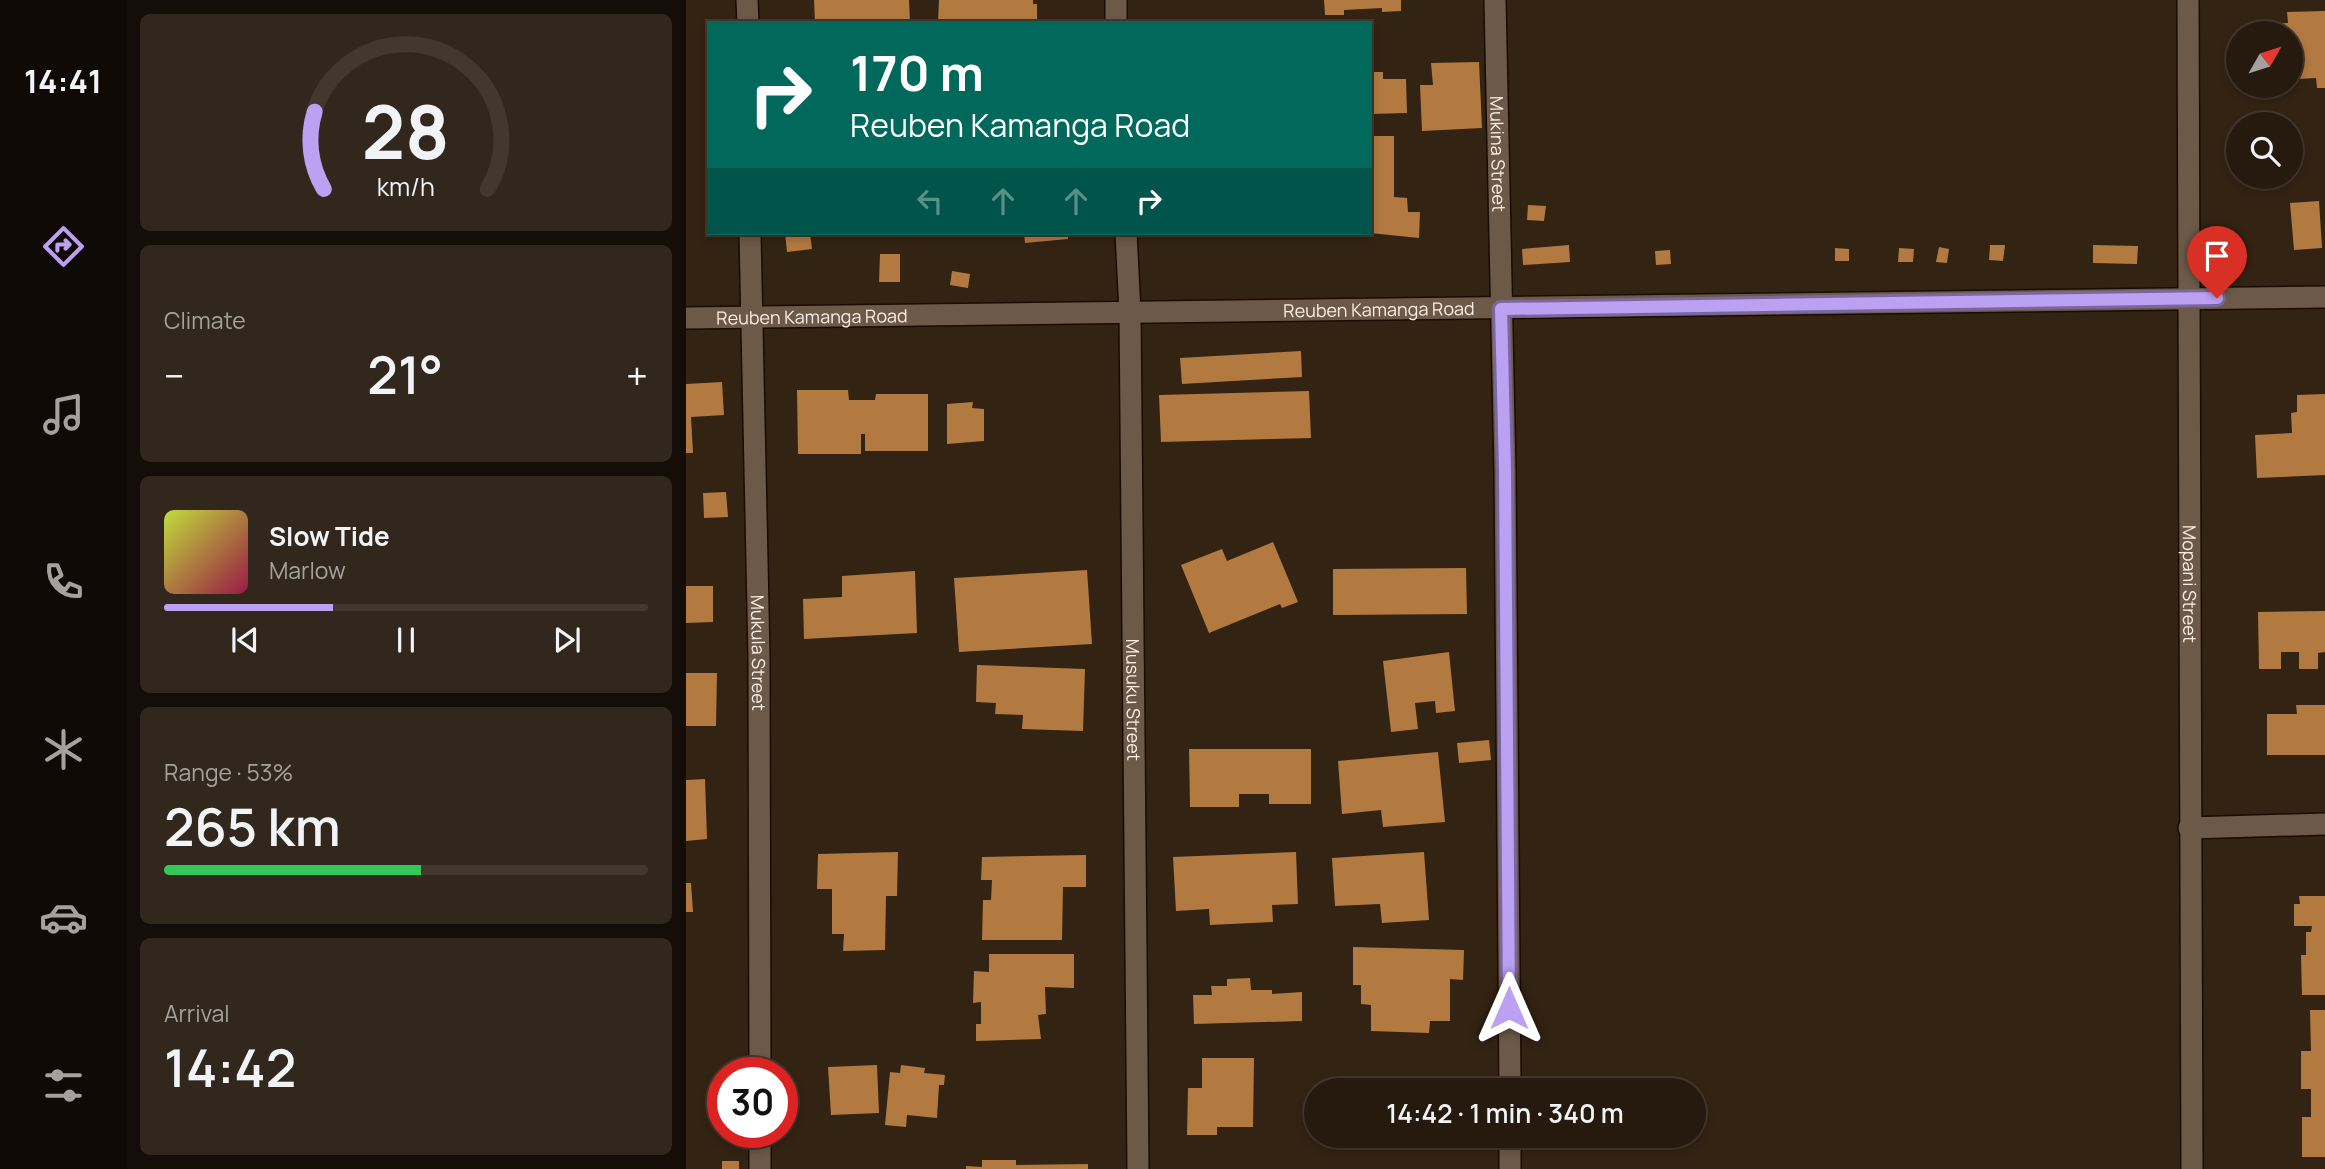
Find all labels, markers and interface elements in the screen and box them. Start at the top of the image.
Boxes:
north arrow [2226,21,2303,98]
map controls [2226,21,2303,189]
text: 170 m [850,39,984,106]
icon: right [735,49,826,140]
text: 14:41 [24,59,102,103]
text: 28 [362,81,450,181]
street label: Mukina Street [1485,96,1511,212]
text: Reuben Kamanga Road [850,103,1190,147]
button: search [2226,112,2303,189]
text: km/h [377,168,435,203]
icon: left [911,182,949,220]
icon: ahead [984,182,1022,220]
icon: ahead [1057,182,1095,220]
icon: right [1130,182,1168,220]
icon: directions [39,222,88,271]
pin [2187,226,2247,298]
icon: arrive [2198,237,2236,275]
street label: Reuben Kamanga Road [1283,296,1475,322]
street label: Reuben Kamanga Road [716,303,908,330]
text: Climate [164,304,246,336]
text: 21° [367,339,443,410]
text: − [164,349,185,401]
text: + [626,349,648,401]
icon: music [39,390,88,439]
text: Slow Tide [269,518,390,554]
street label: Mopani Street [2178,525,2202,643]
text: Marlow [269,554,346,586]
icon: phone [39,557,88,606]
street label: Mukula Street [746,595,771,711]
icon: previous [226,621,264,659]
icon: pause [387,621,425,659]
icon: next [548,621,586,659]
street label: Musuku Street [1121,639,1146,761]
icon: climate [39,725,88,774]
text: Range · 53% [164,756,293,788]
text: 265 km [164,791,341,862]
icon: car [39,893,88,942]
position arrow [1472,971,1546,1045]
text: Arrival [164,997,230,1029]
text: 14:42 [164,1032,296,1103]
speed limit sign: 30 [707,1057,798,1148]
icon: filters [39,1061,88,1110]
text: 14:42 · 1 min · 340 m [1386,1095,1624,1131]

